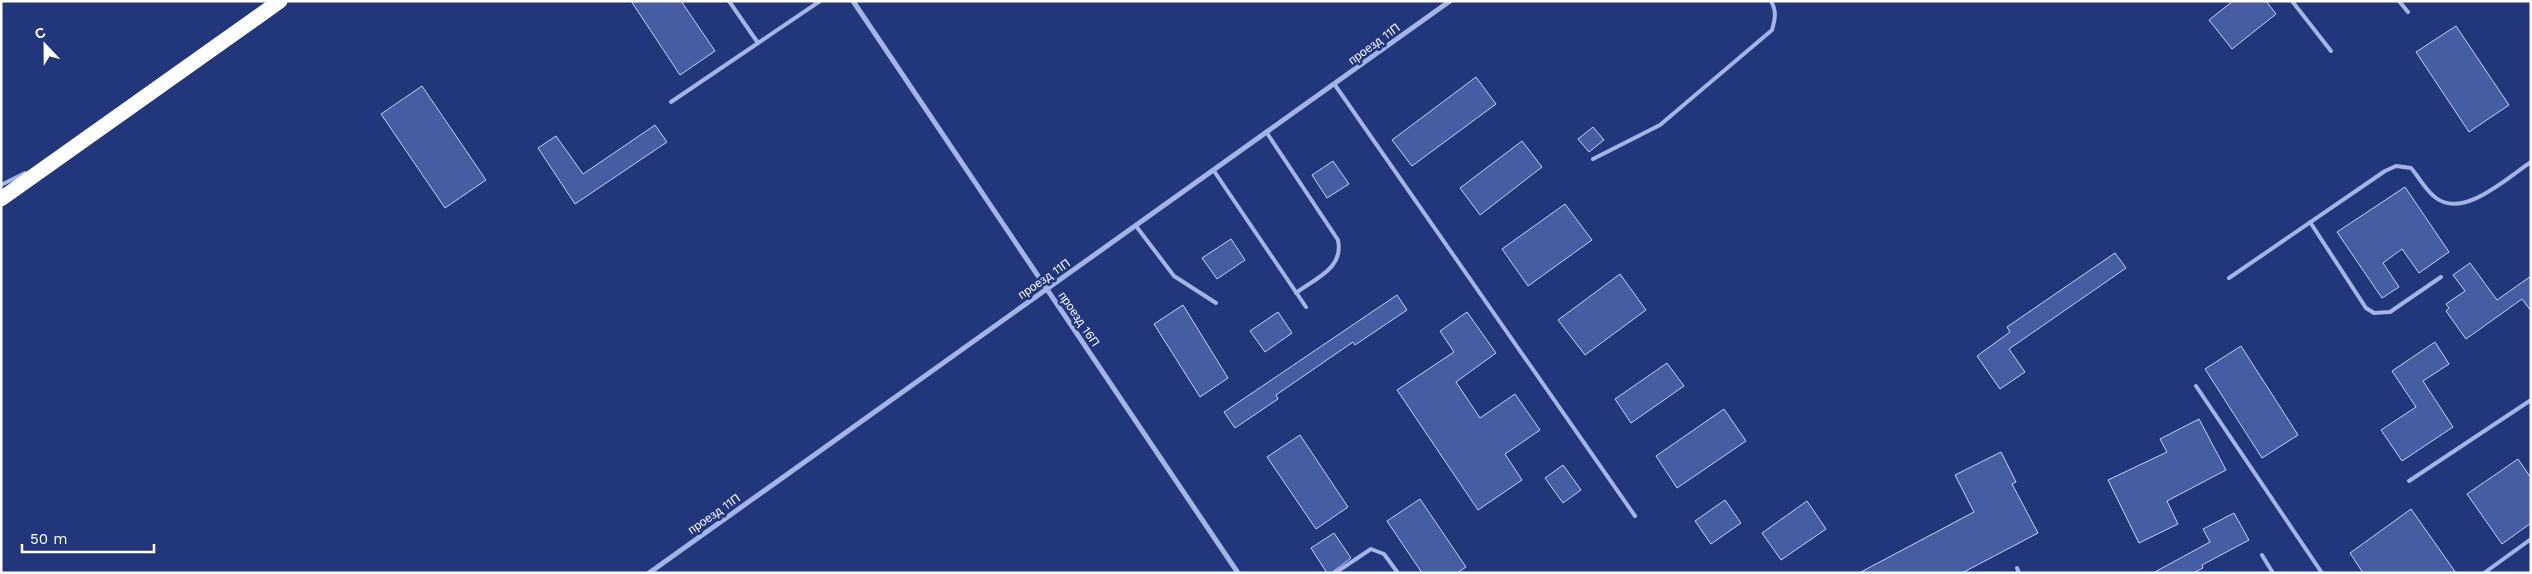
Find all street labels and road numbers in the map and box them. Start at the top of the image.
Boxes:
street label: проезд 11П [1345,21,1403,67]
street label: проезд 11П [1015,256,1073,302]
street label: проезд 16П [1056,289,1102,349]
street label: проезд 11П [685,491,743,537]

